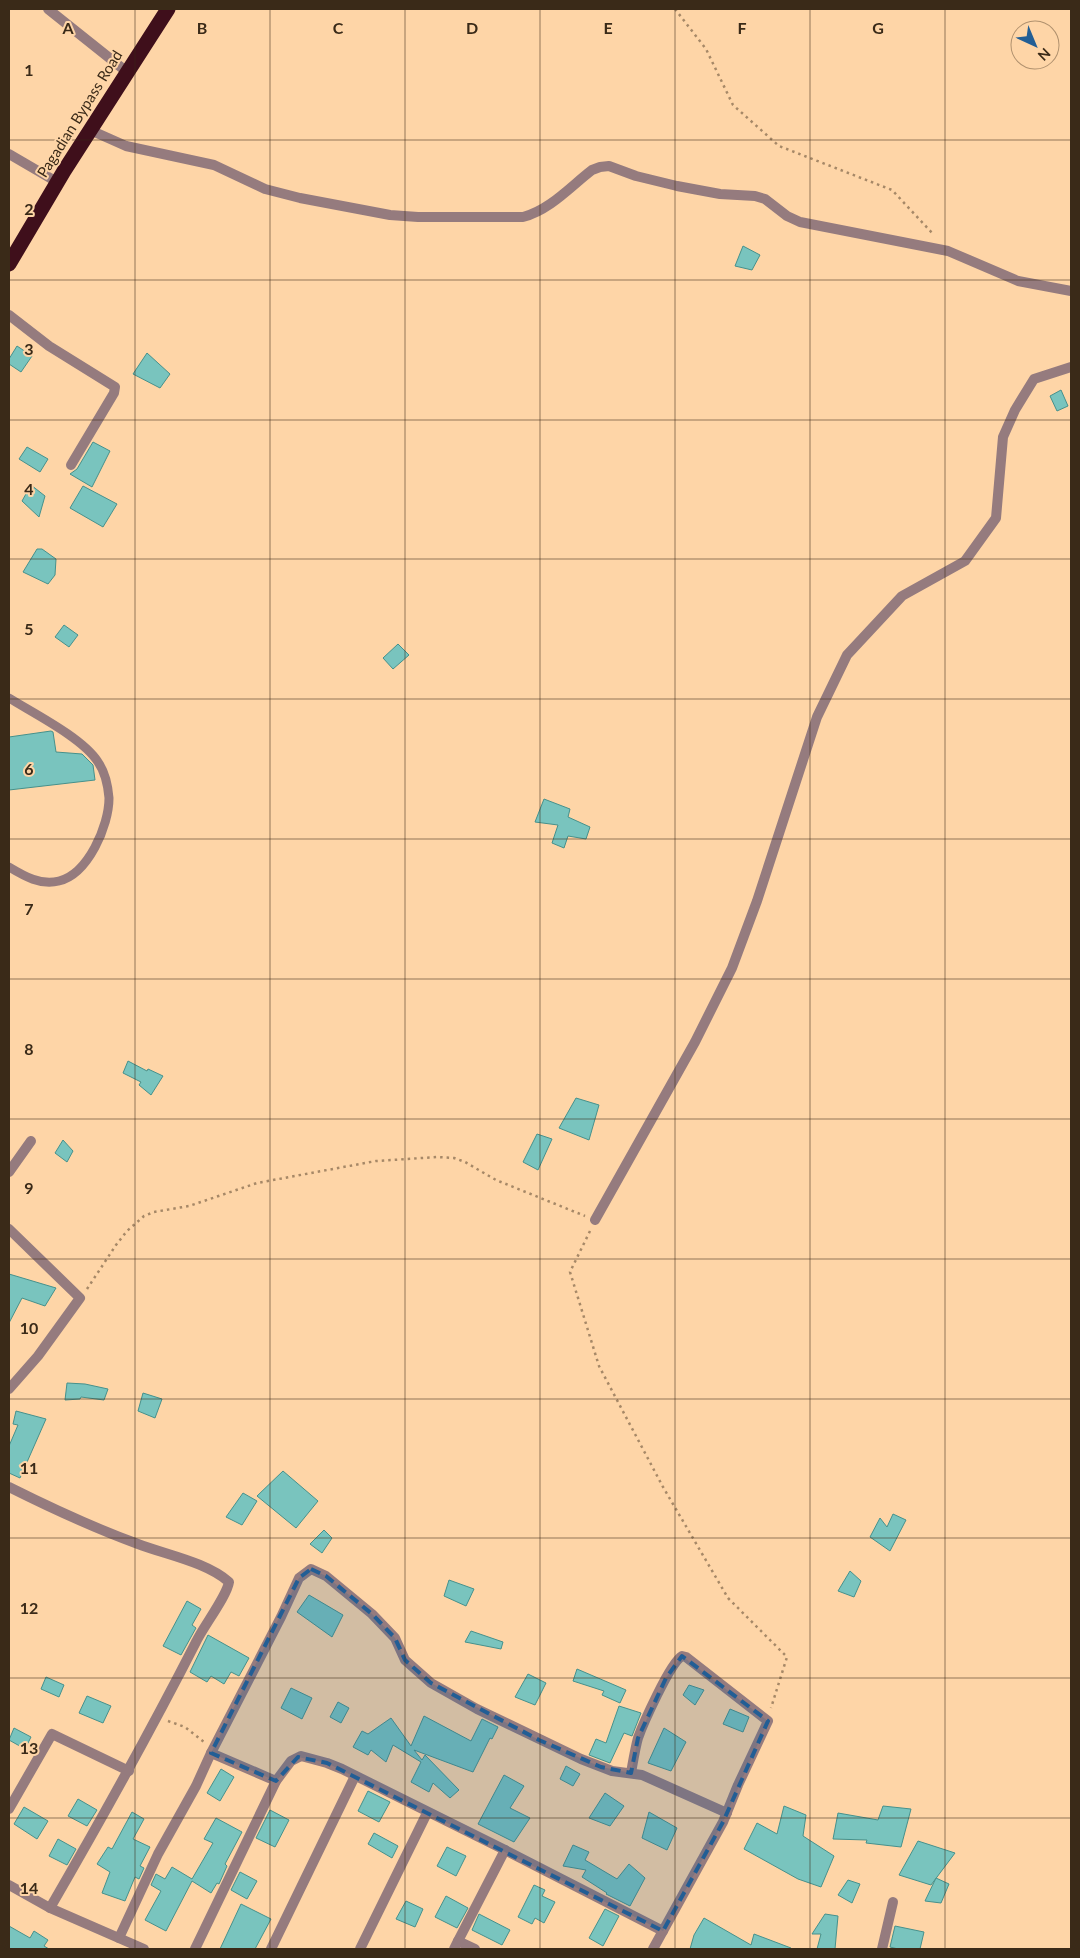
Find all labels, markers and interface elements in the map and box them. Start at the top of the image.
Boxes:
text: A [61,18,74,37]
text: B [197,18,207,37]
text: C [333,18,344,37]
text: D [466,18,478,37]
text: E [603,18,613,37]
text: F [737,18,747,37]
text: G [872,18,884,37]
north arrow [1010,20,1060,70]
text: N [1035,45,1054,65]
street label: Pagadian Bypass Road [33,47,126,180]
text: 1 [24,60,34,79]
text: 2 [24,199,34,218]
text: 3 [24,339,34,358]
text: 4 [24,479,34,498]
text: 5 [24,619,34,638]
text: 6 [24,759,34,778]
text: 7 [24,899,34,918]
text: 8 [24,1039,34,1058]
text: 9 [24,1178,34,1197]
text: 10 [20,1318,38,1337]
text: 11 [20,1458,38,1477]
text: 12 [20,1598,38,1617]
text: 13 [20,1738,38,1757]
text: 14 [20,1878,38,1897]

